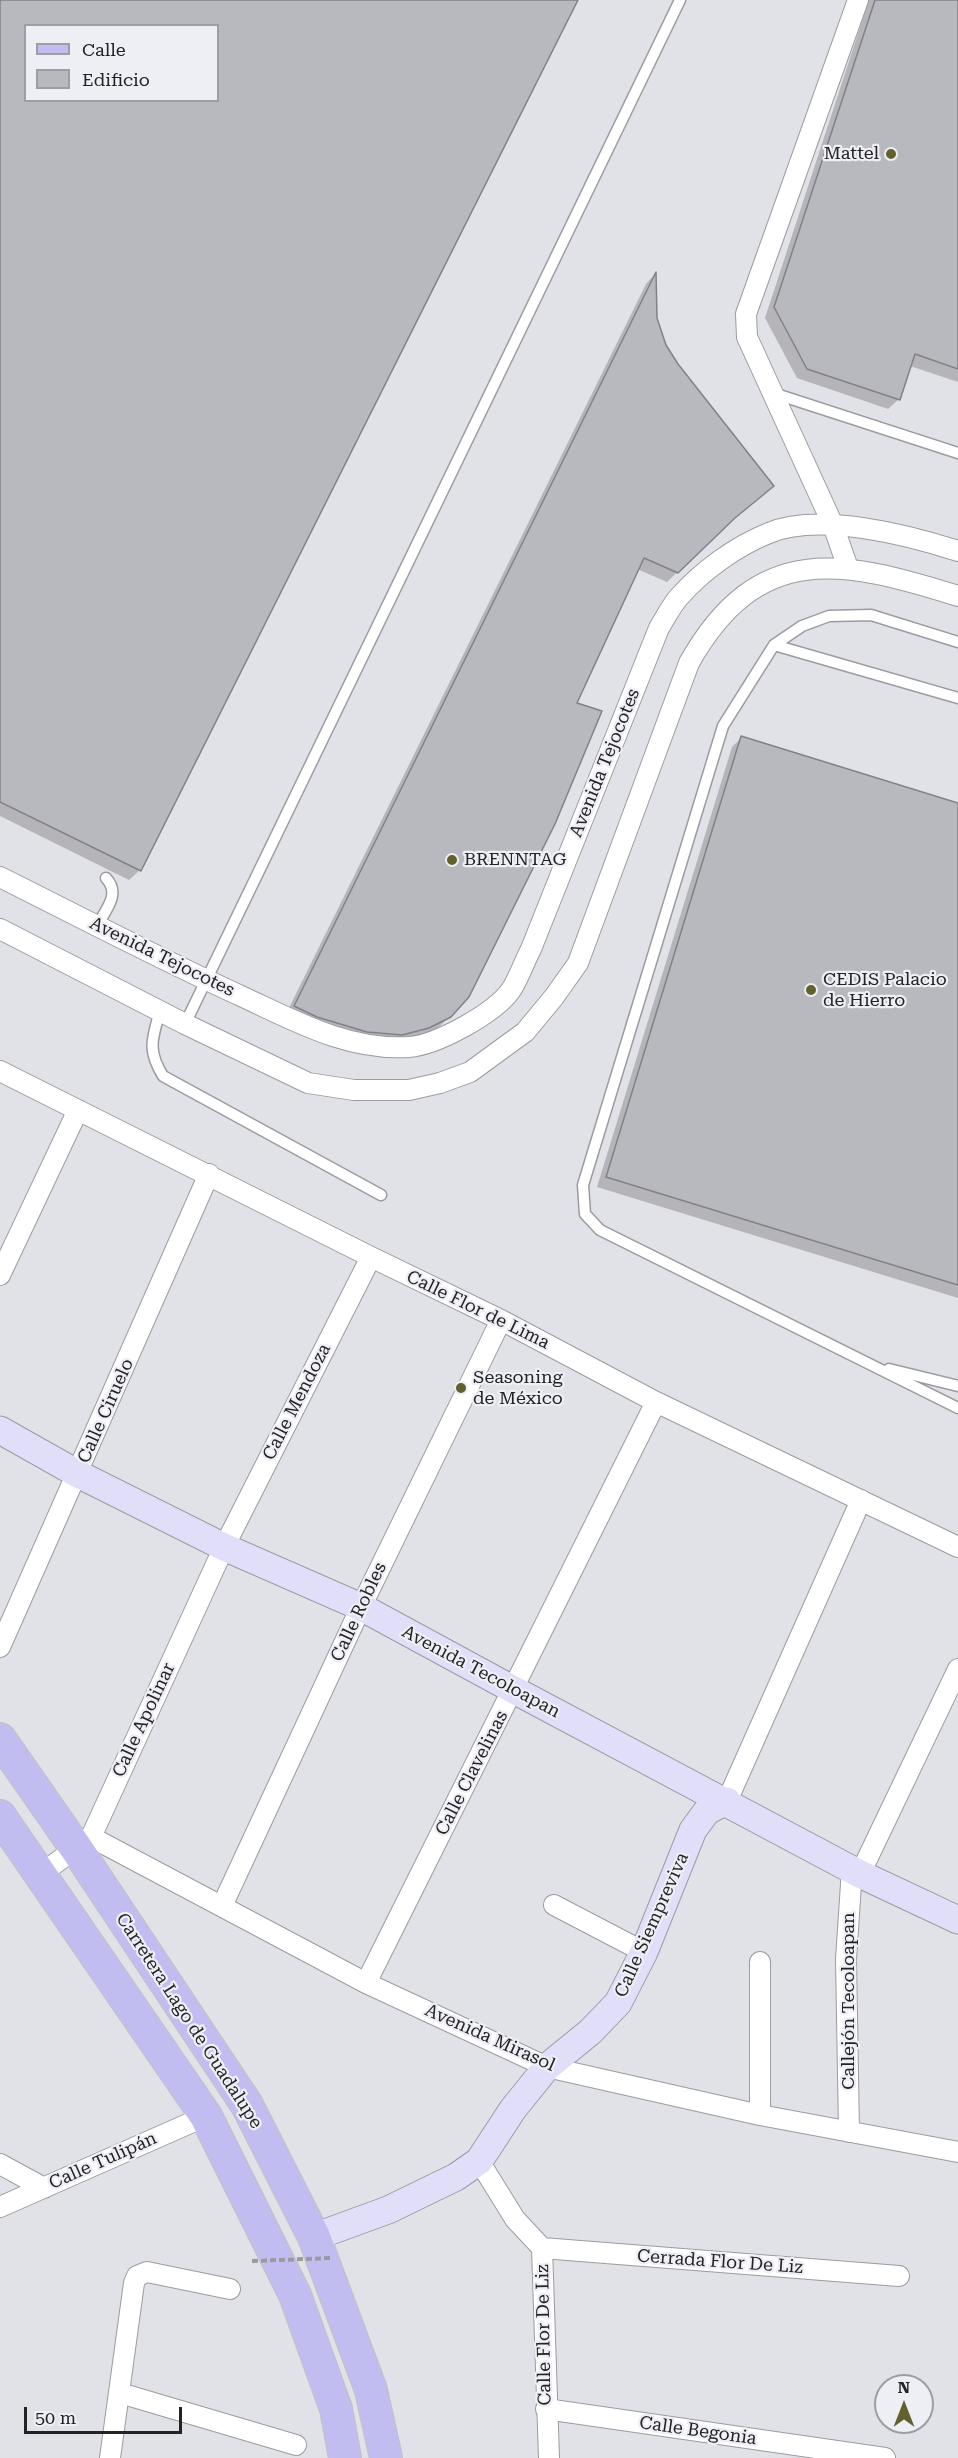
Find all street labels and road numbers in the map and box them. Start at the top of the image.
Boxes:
street label: Avenida Tejocotes [565,686,645,840]
street label: Avenida Tejocotes [86,913,238,1001]
street label: Calle Flor de Lima [403,1266,553,1354]
street label: Calle Mendoza [258,1340,336,1464]
street label: Calle Ciruelo [73,1355,139,1467]
street label: Calle Robles [327,1559,391,1665]
street label: Avenida Tecoloapan [398,1621,564,1723]
street label: Calle Apolinar [108,1659,180,1781]
street label: Calle Clavelinas [431,1707,513,1839]
street label: Calle Siempreviva [610,1849,694,2001]
street label: Carretera Lago de Guadalupe [111,1909,267,2133]
street label: Callejón Tecoloapan [838,1912,860,2090]
street label: Avenida Mirasol [422,2000,558,2076]
street label: Calle Tulipán [46,2128,160,2194]
street label: Cerrada Flor De Liz [636,2245,804,2279]
street label: Calle Flor De Liz [532,2264,556,2406]
street label: Calle Begonia [638,2412,758,2450]

